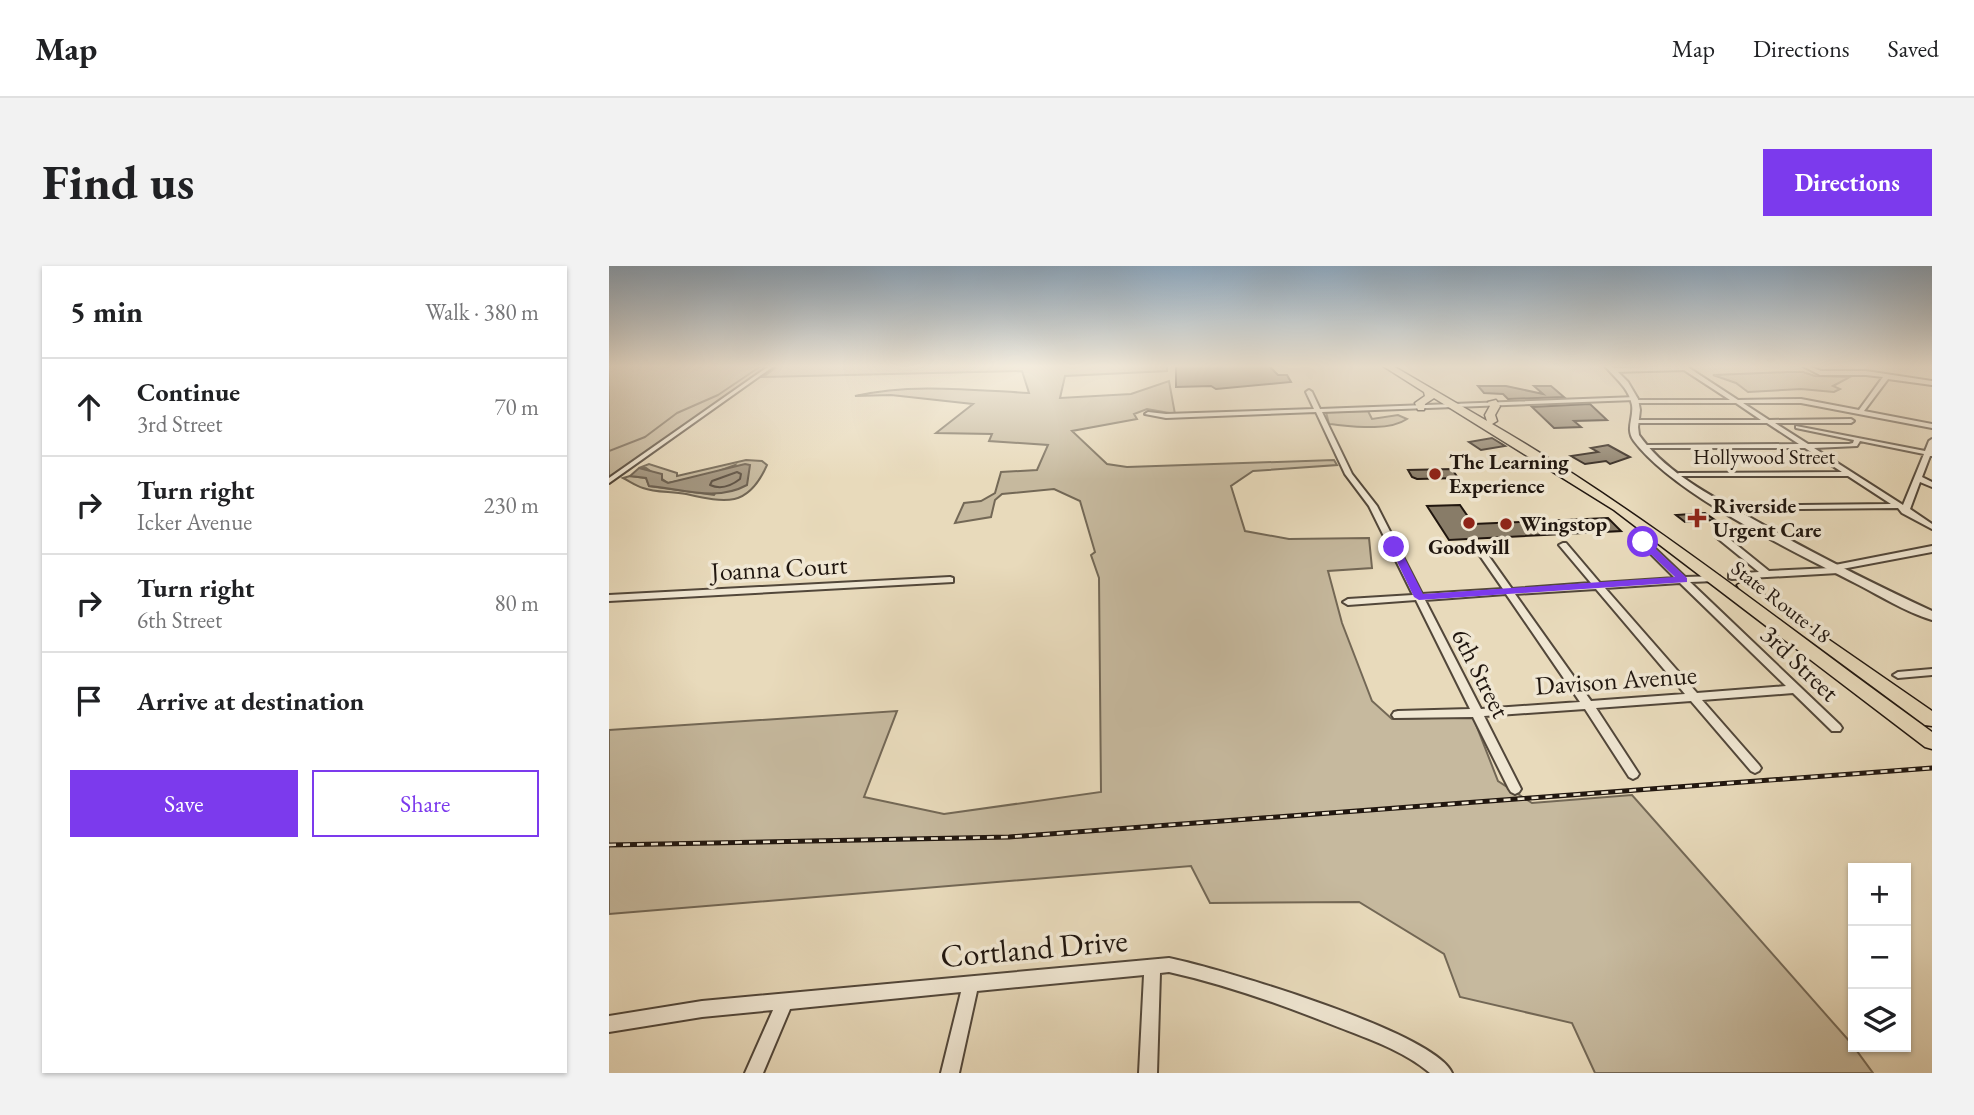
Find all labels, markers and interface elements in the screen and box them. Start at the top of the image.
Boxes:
text: Map [35,27,97,70]
text: Map [1672,33,1715,64]
text: Directions [1753,33,1850,64]
text: Saved [1888,33,1939,64]
button: Directions [1763,149,1932,216]
text: Find us [42,150,194,214]
text: 5 min [70,292,143,331]
text: Walk · 380 m [425,297,539,327]
text: Continue [137,375,240,409]
icon: ahead [70,388,108,426]
text: 70 m [494,392,539,422]
text: 3rd Street [137,409,223,439]
street label: Hollywood Street [1693,443,1835,470]
place label: The Learning Experience [1449,448,1569,499]
marker: The Learning Experience [1427,466,1443,482]
text: Turn right [137,473,255,507]
icon: right [70,486,108,524]
text: 230 m [483,490,539,520]
place label: Riverside Urgent Care [1713,492,1822,543]
text: Icker Avenue [137,507,252,537]
marker: Riverside Urgent Care [1687,508,1707,528]
place label: Wingstop [1520,510,1607,537]
marker: Goodwill [1461,515,1477,531]
marker: Wingstop [1498,516,1514,532]
route start [1627,526,1658,557]
route end [1378,531,1409,562]
place label: Goodwill [1428,533,1510,560]
street label: Joanna Court [708,547,848,589]
street label: State Route 18 [1726,554,1837,649]
text: Turn right [137,571,255,605]
icon: right [70,584,108,622]
text: 80 m [494,588,539,618]
text: 6th Street [137,605,222,635]
street label: 3rd Street [1753,617,1847,709]
street label: 6th Street [1444,622,1518,724]
street label: Davison Avenue [1534,657,1698,703]
icon: arrive [70,682,108,720]
text: Arrive at destination [137,684,364,718]
button: Save [70,770,298,837]
button: Share [312,770,539,837]
map controls [1848,863,1911,1052]
button: + [1848,863,1911,926]
street label: Cortland Drive [939,919,1129,977]
button: − [1848,926,1911,989]
button: layers [1848,989,1911,1052]

